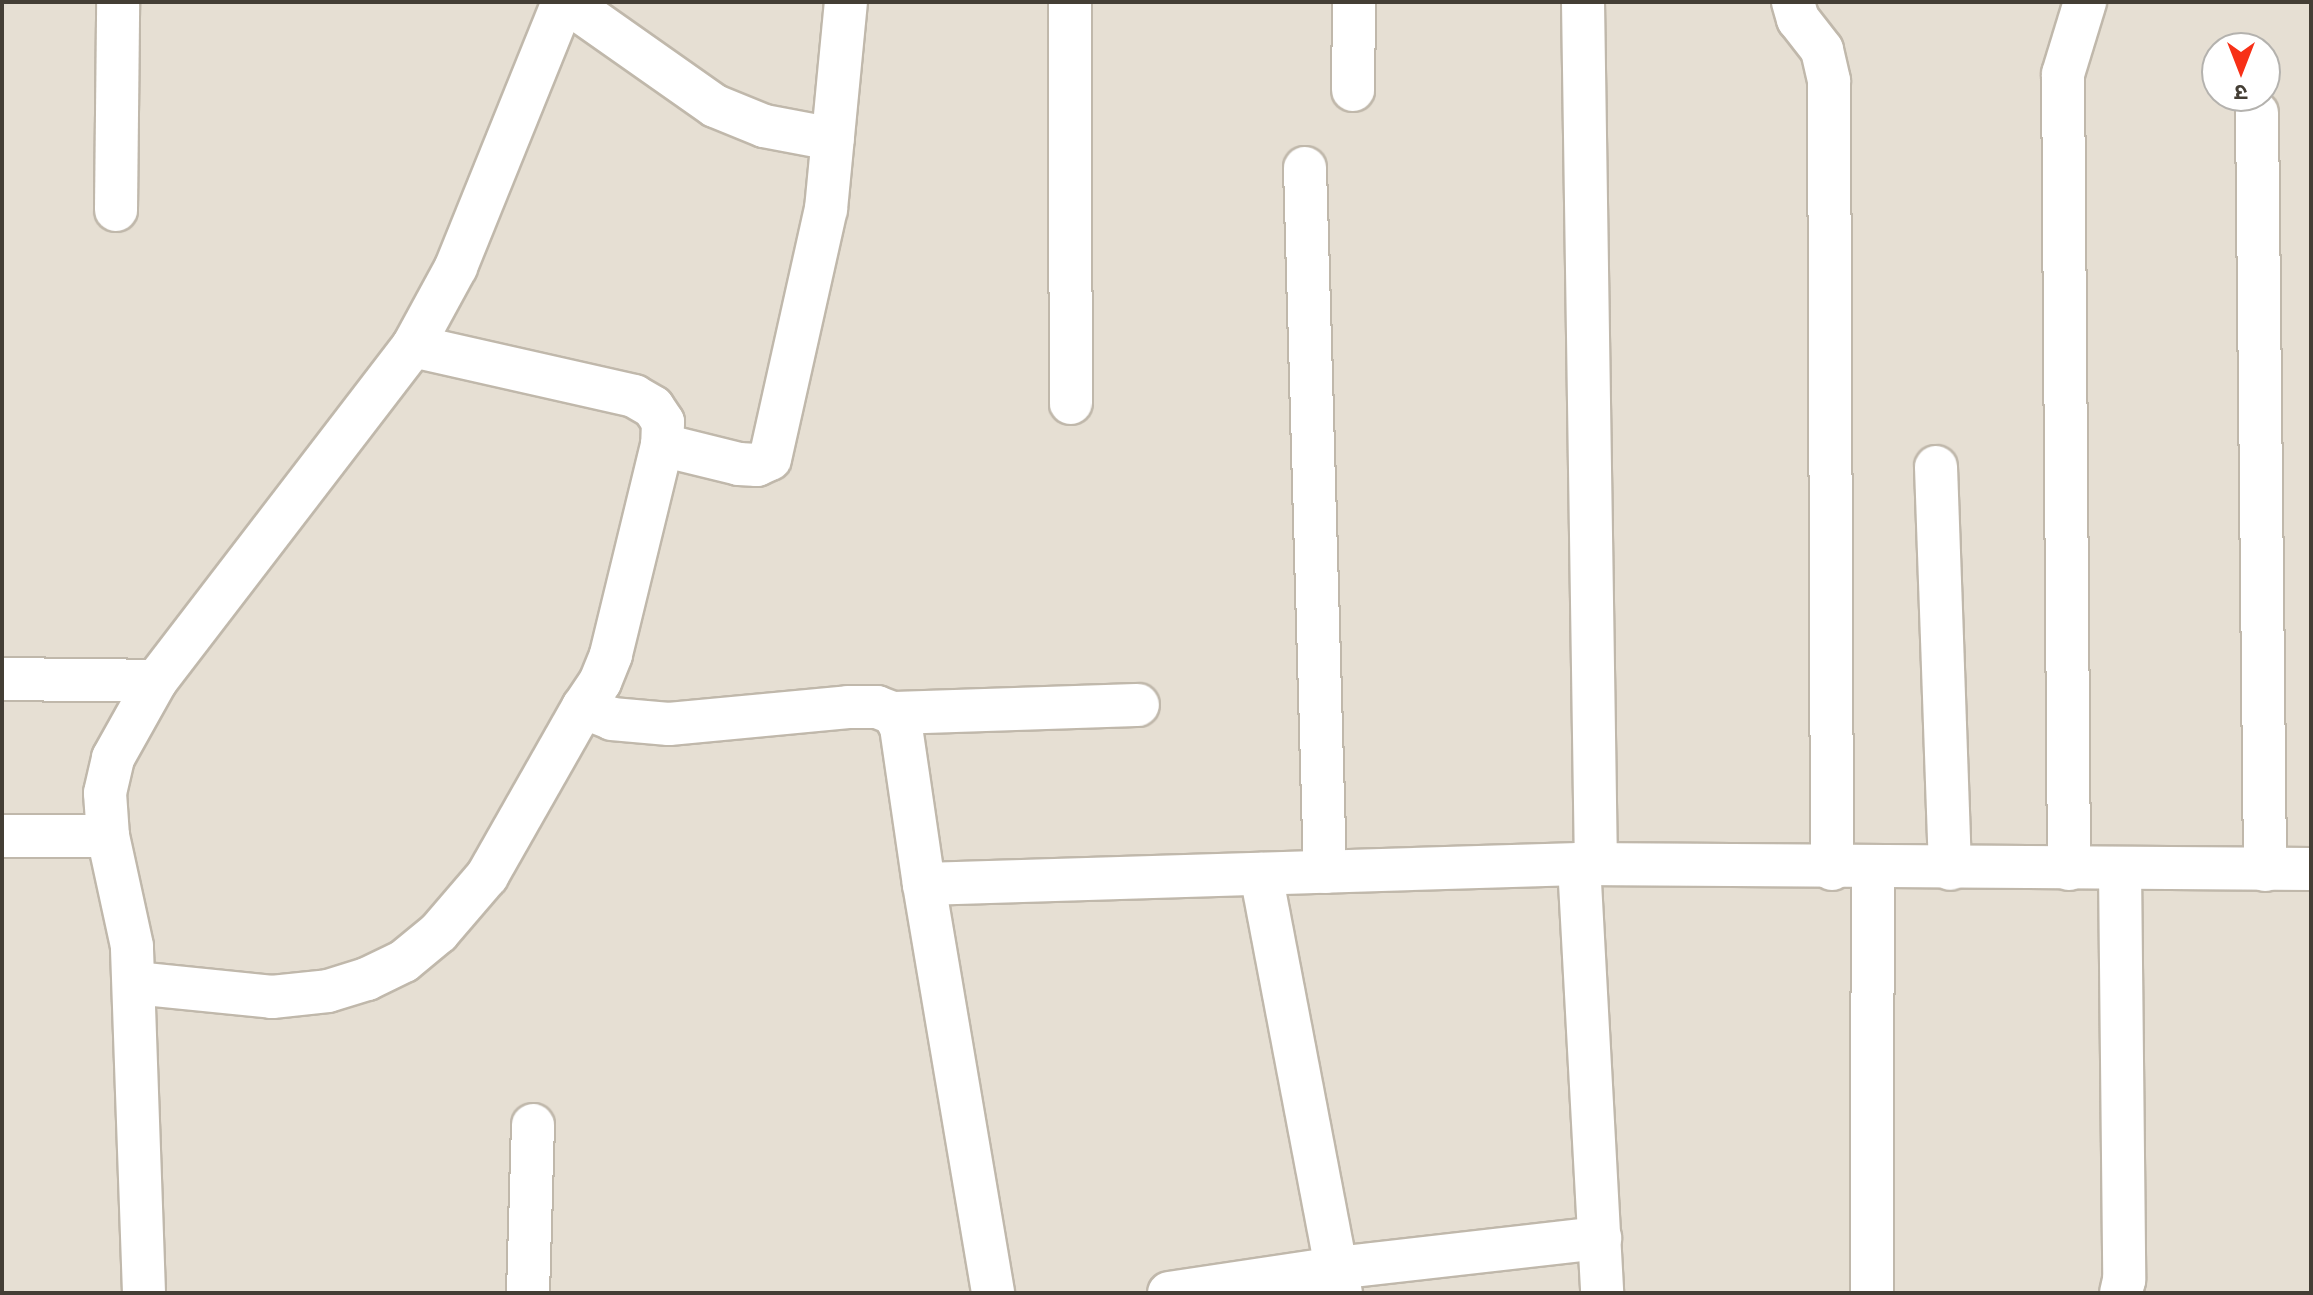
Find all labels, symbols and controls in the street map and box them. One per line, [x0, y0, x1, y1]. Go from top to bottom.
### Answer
north arrow [2201, 32, 2281, 112]
text: उ [2235, 81, 2247, 107]

